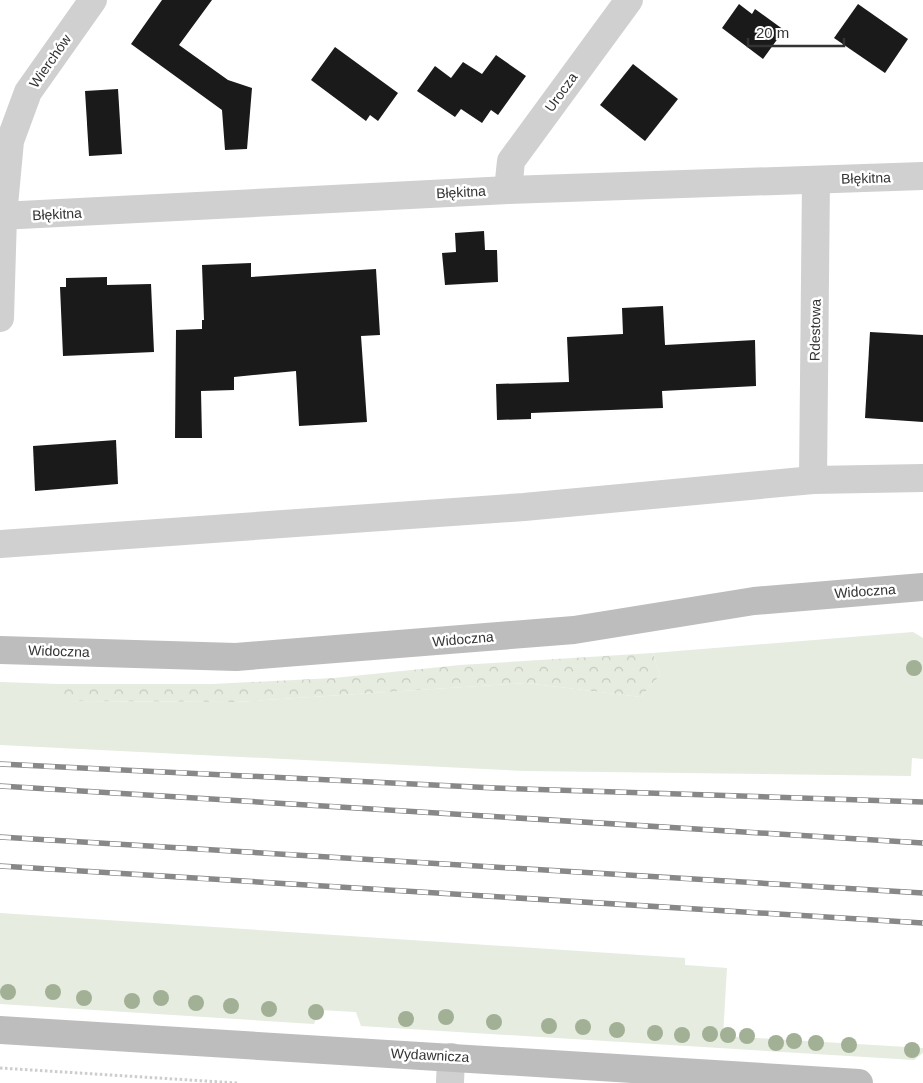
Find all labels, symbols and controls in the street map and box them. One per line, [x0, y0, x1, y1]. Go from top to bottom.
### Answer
scale bar [748, 15, 844, 47]
text: 20 m [756, 24, 789, 41]
street label: Wierchów [26, 31, 75, 91]
street label: Urocza [541, 69, 581, 115]
street label: Błękitna [841, 169, 891, 187]
street label: Błękitna [436, 183, 486, 201]
street label: Błękitna [32, 205, 82, 223]
street label: Rdestowa [806, 299, 824, 361]
street label: Widoczna [834, 581, 896, 601]
street label: Widoczna [432, 628, 495, 650]
street label: Widoczna [28, 642, 90, 660]
street label: Wydawnicza [390, 1045, 470, 1065]

